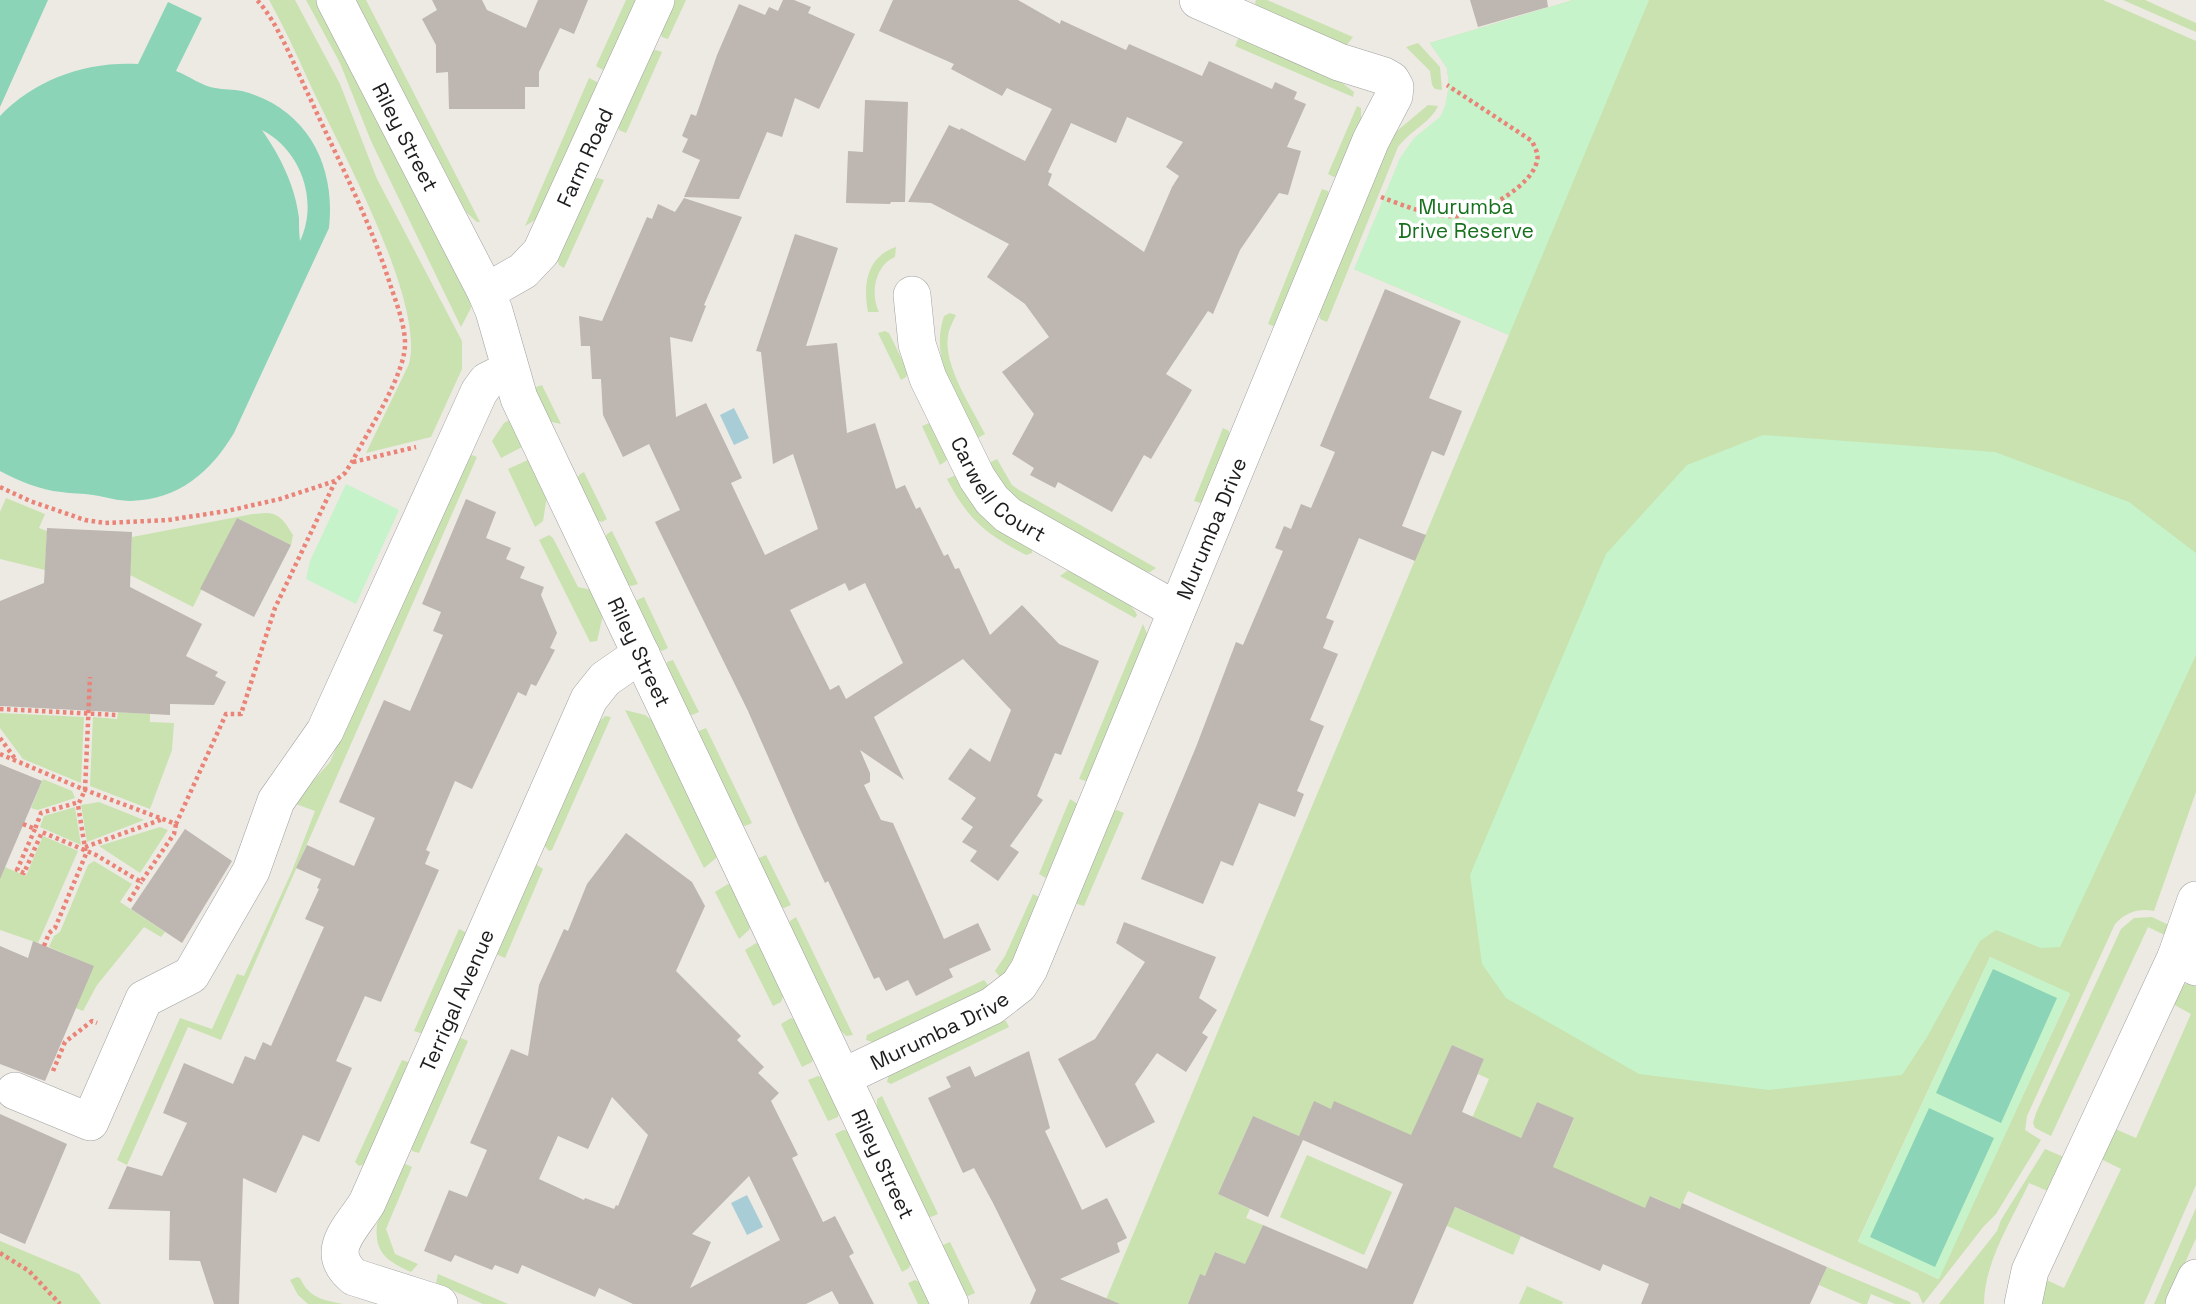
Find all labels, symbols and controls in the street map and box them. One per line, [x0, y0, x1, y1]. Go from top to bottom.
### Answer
street label: Riley Street [367, 78, 445, 196]
street label: Farm Road [550, 103, 619, 211]
park label: Murumba Drive Reserve [1398, 193, 1534, 244]
street label: Carwell Court [945, 432, 1051, 547]
street label: Murumba Drive [1170, 453, 1252, 603]
street label: Riley Street [602, 593, 677, 711]
street label: Terrigal Avenue [413, 924, 500, 1076]
street label: Murumba Drive [866, 985, 1014, 1076]
street label: Riley Street [846, 1105, 921, 1223]

